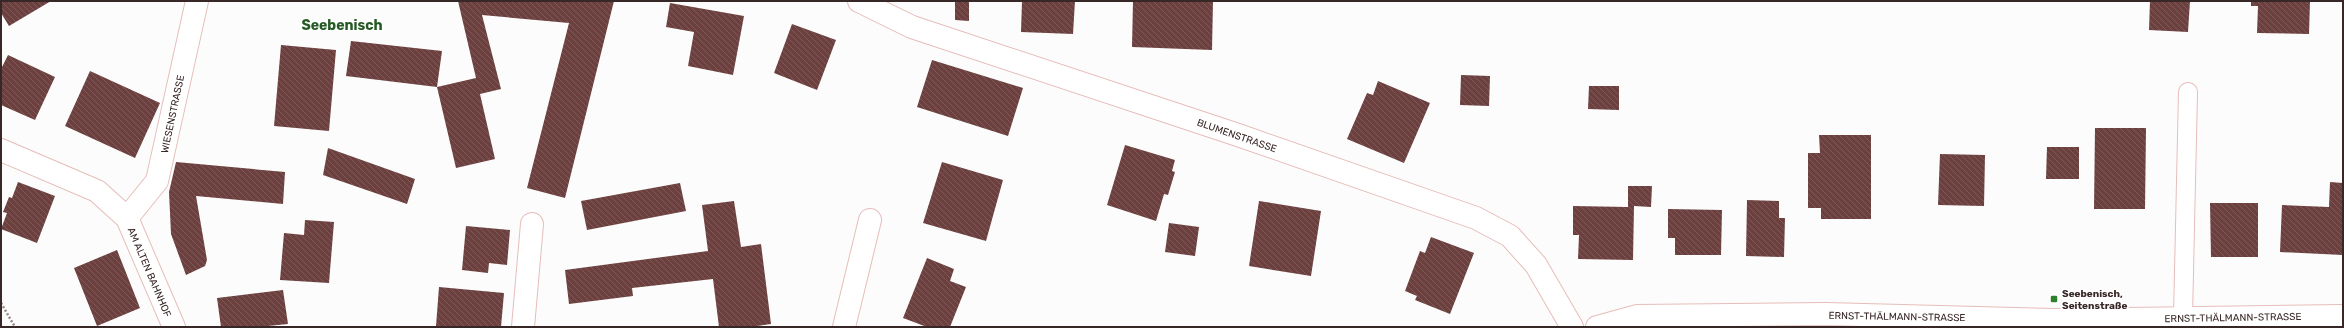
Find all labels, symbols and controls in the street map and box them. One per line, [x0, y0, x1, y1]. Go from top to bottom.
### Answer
district label: Seebenisch [301, 17, 383, 34]
street label: WIESENSTRASSE [159, 74, 187, 154]
street label: BLUMENSTRASSE [1195, 117, 1278, 155]
street label: AM ALTEN BAHNHOF [125, 226, 173, 319]
place label: Seebenisch, Seitenstraße [2062, 288, 2127, 312]
marker: Seebenisch, Seitenstraße [2049, 294, 2059, 304]
street label: ERNST-THÄLMANN-STRASSE [1828, 310, 1966, 324]
street label: ERNST-THÄLMANN-STRASSE [2164, 311, 2302, 325]

